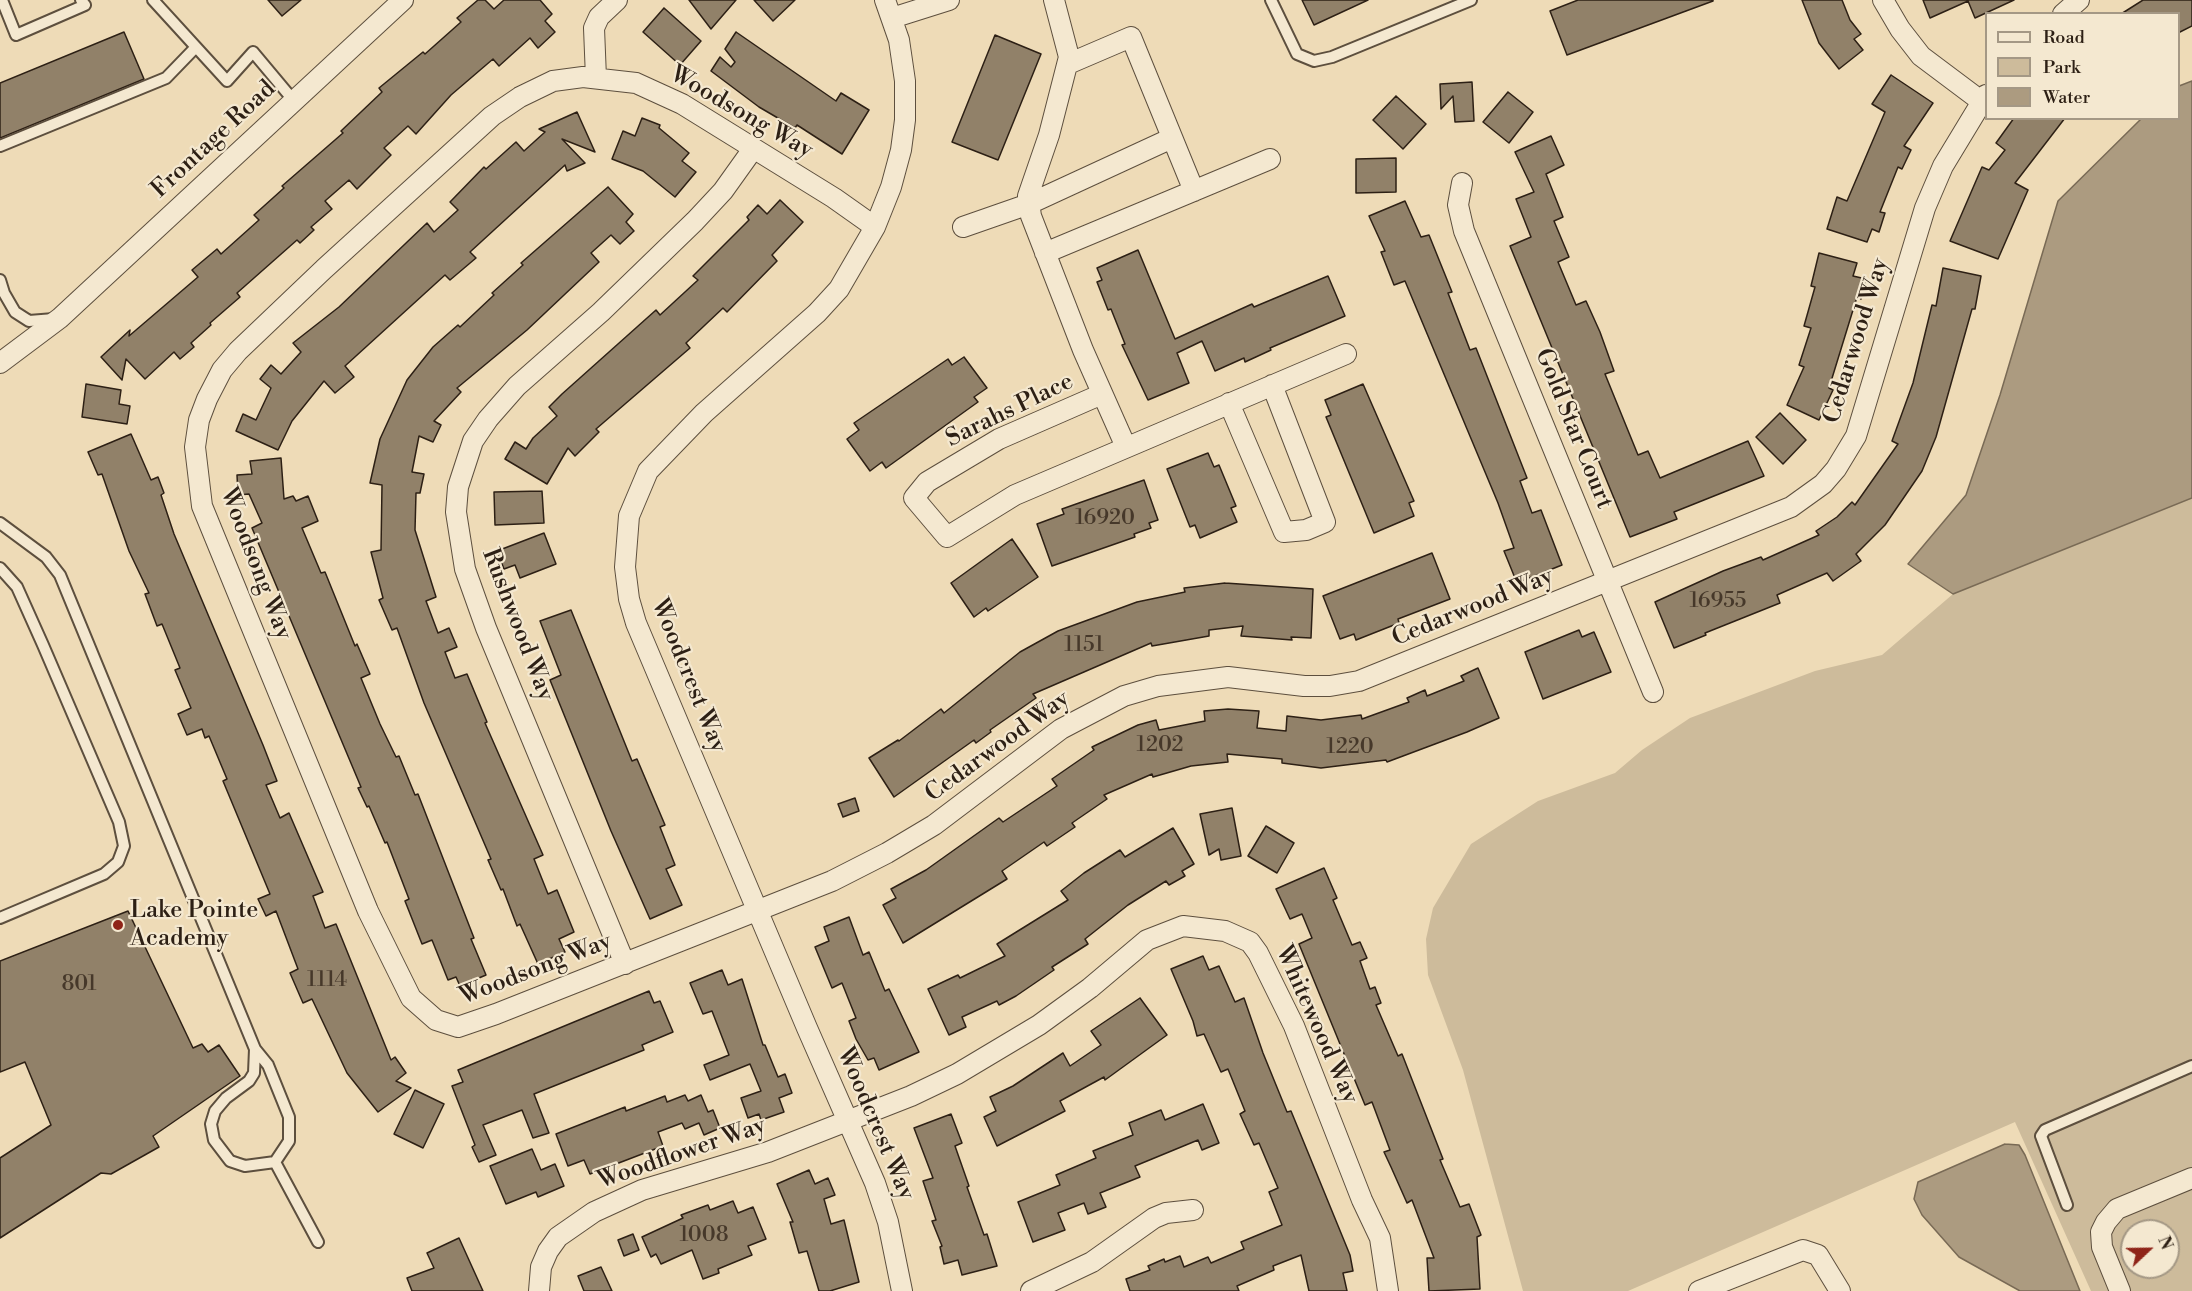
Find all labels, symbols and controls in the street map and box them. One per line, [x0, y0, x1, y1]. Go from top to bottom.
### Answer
legend [1985, 12, 2180, 120]
text: Road [2043, 26, 2085, 49]
text: Park [2043, 56, 2080, 79]
street label: Woodsong Way [664, 60, 818, 166]
street label: Frontage Road [146, 75, 282, 205]
text: Water [2043, 86, 2090, 109]
street label: Cedarwood Way [1818, 255, 1896, 427]
street label: Gold Star Court [1528, 345, 1618, 513]
street label: Sarahs Place [942, 368, 1078, 454]
street label: Woodsong Way [213, 484, 297, 644]
house number: 16920 [1075, 506, 1135, 532]
street label: Rushwood Way [475, 545, 559, 705]
street label: Cedarwood Way [1388, 563, 1558, 653]
house number: 16955 [1690, 589, 1746, 615]
street label: Woodcrest Way [644, 595, 732, 757]
house number: 1151 [1064, 633, 1104, 659]
street label: Cedarwood Way [920, 685, 1076, 809]
house number: 1202 [1137, 733, 1183, 759]
house number: 1220 [1326, 735, 1374, 761]
place label: Lake Pointe Academy [130, 897, 258, 953]
marker: Lake Pointe Academy [111, 918, 125, 932]
street label: Woodsong Way [456, 928, 616, 1012]
street label: Whitewood Way [1268, 942, 1364, 1108]
house number: 1114 [307, 968, 347, 994]
house number: 801 [61, 972, 97, 998]
street label: Woodcrest Way [830, 1043, 920, 1205]
street label: Woodflower Way [594, 1112, 770, 1196]
north arrow [2120, 1219, 2180, 1279]
house number: 1008 [679, 1223, 729, 1249]
text: N [2153, 1233, 2176, 1253]

